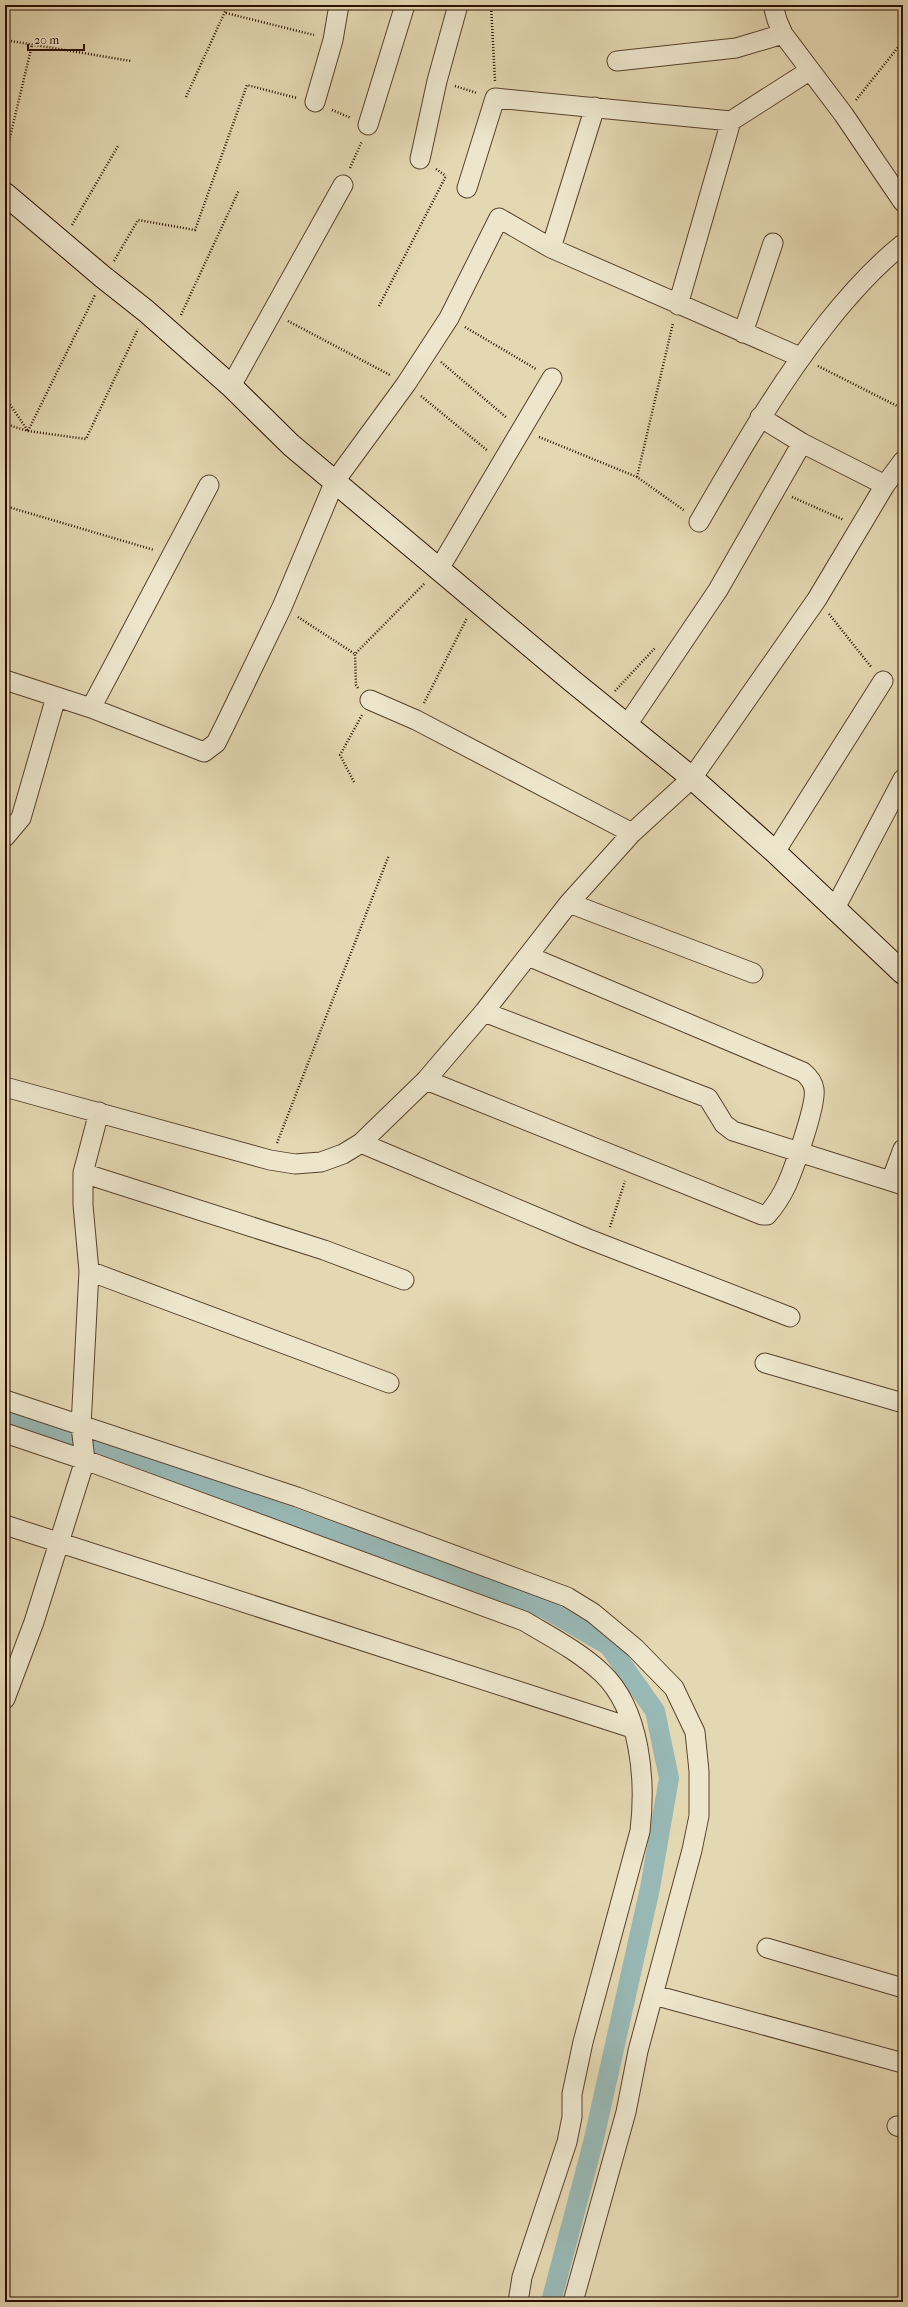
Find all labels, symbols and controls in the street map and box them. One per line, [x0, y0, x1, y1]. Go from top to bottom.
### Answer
scale bar [28, 26, 84, 52]
text: 20 m [34, 33, 59, 47]

